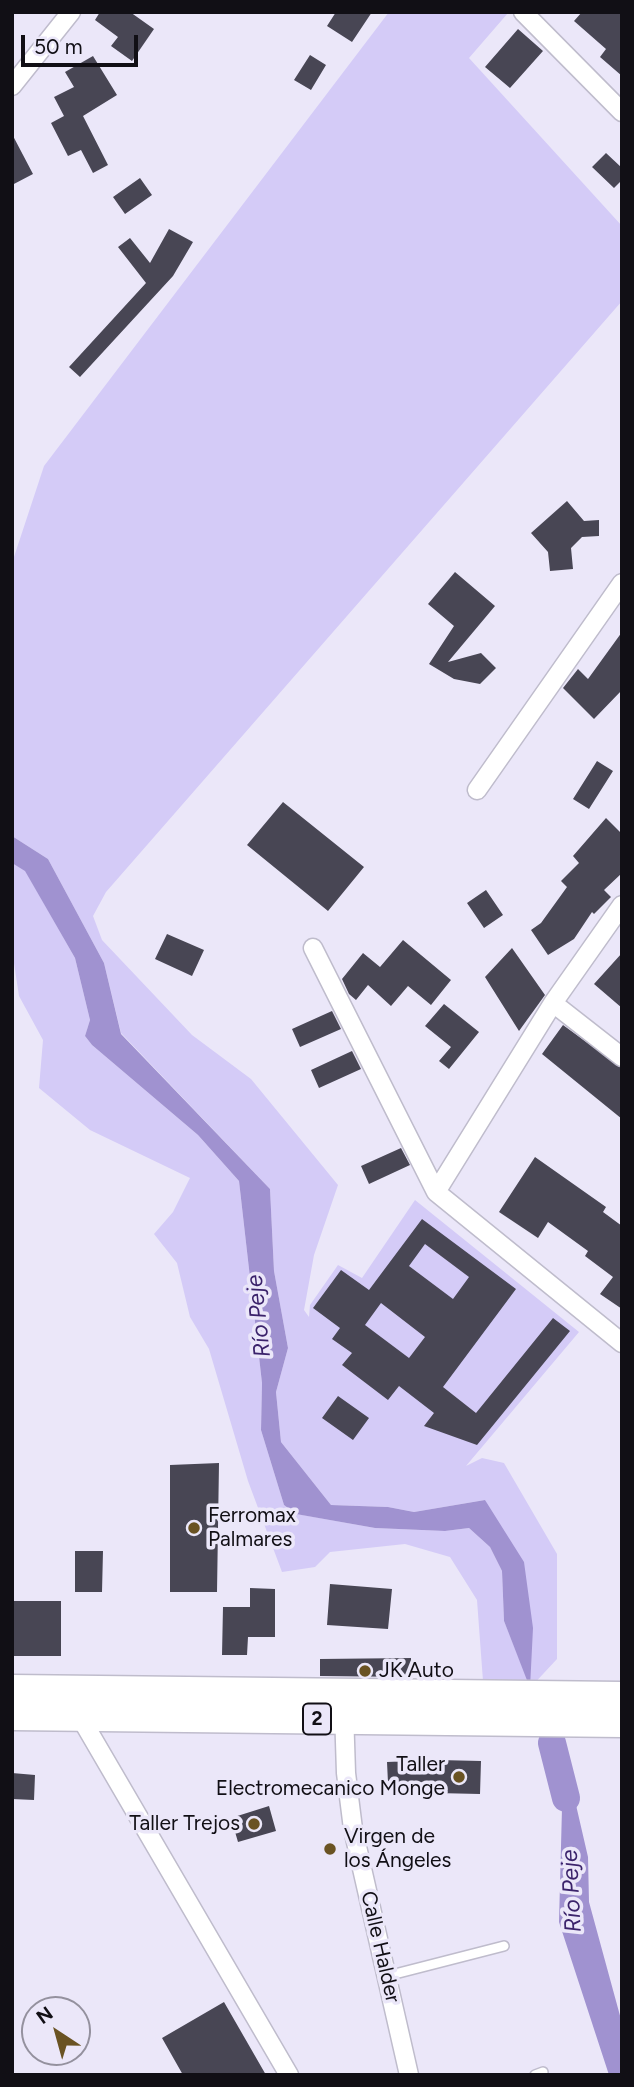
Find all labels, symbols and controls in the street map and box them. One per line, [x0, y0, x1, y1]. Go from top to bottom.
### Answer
scale bar [24, 21, 142, 65]
text: 50 m [34, 34, 83, 59]
water label: Río Peje [241, 1273, 277, 1359]
place label: Ferromax Palmares [208, 1503, 296, 1553]
marker: Ferromax Palmares [186, 1520, 202, 1536]
place label: JK Auto [379, 1658, 454, 1684]
marker: JK Auto [357, 1663, 373, 1679]
road number: 2 [303, 1704, 331, 1735]
place label: Taller Electromecanico Monge [216, 1752, 445, 1802]
marker: Taller Electromecanico Monge [451, 1769, 467, 1785]
place label: Taller Trejos [129, 1811, 240, 1837]
marker: Taller Trejos [246, 1816, 262, 1832]
place label: Virgen de los Ángeles [344, 1824, 451, 1874]
marker: Virgen de los Ángeles [322, 1841, 338, 1857]
water label: Río Peje [556, 1849, 588, 1933]
street label: Calle Halder [355, 1889, 405, 2005]
north arrow [21, 1996, 91, 2066]
text: N [32, 2002, 57, 2029]

